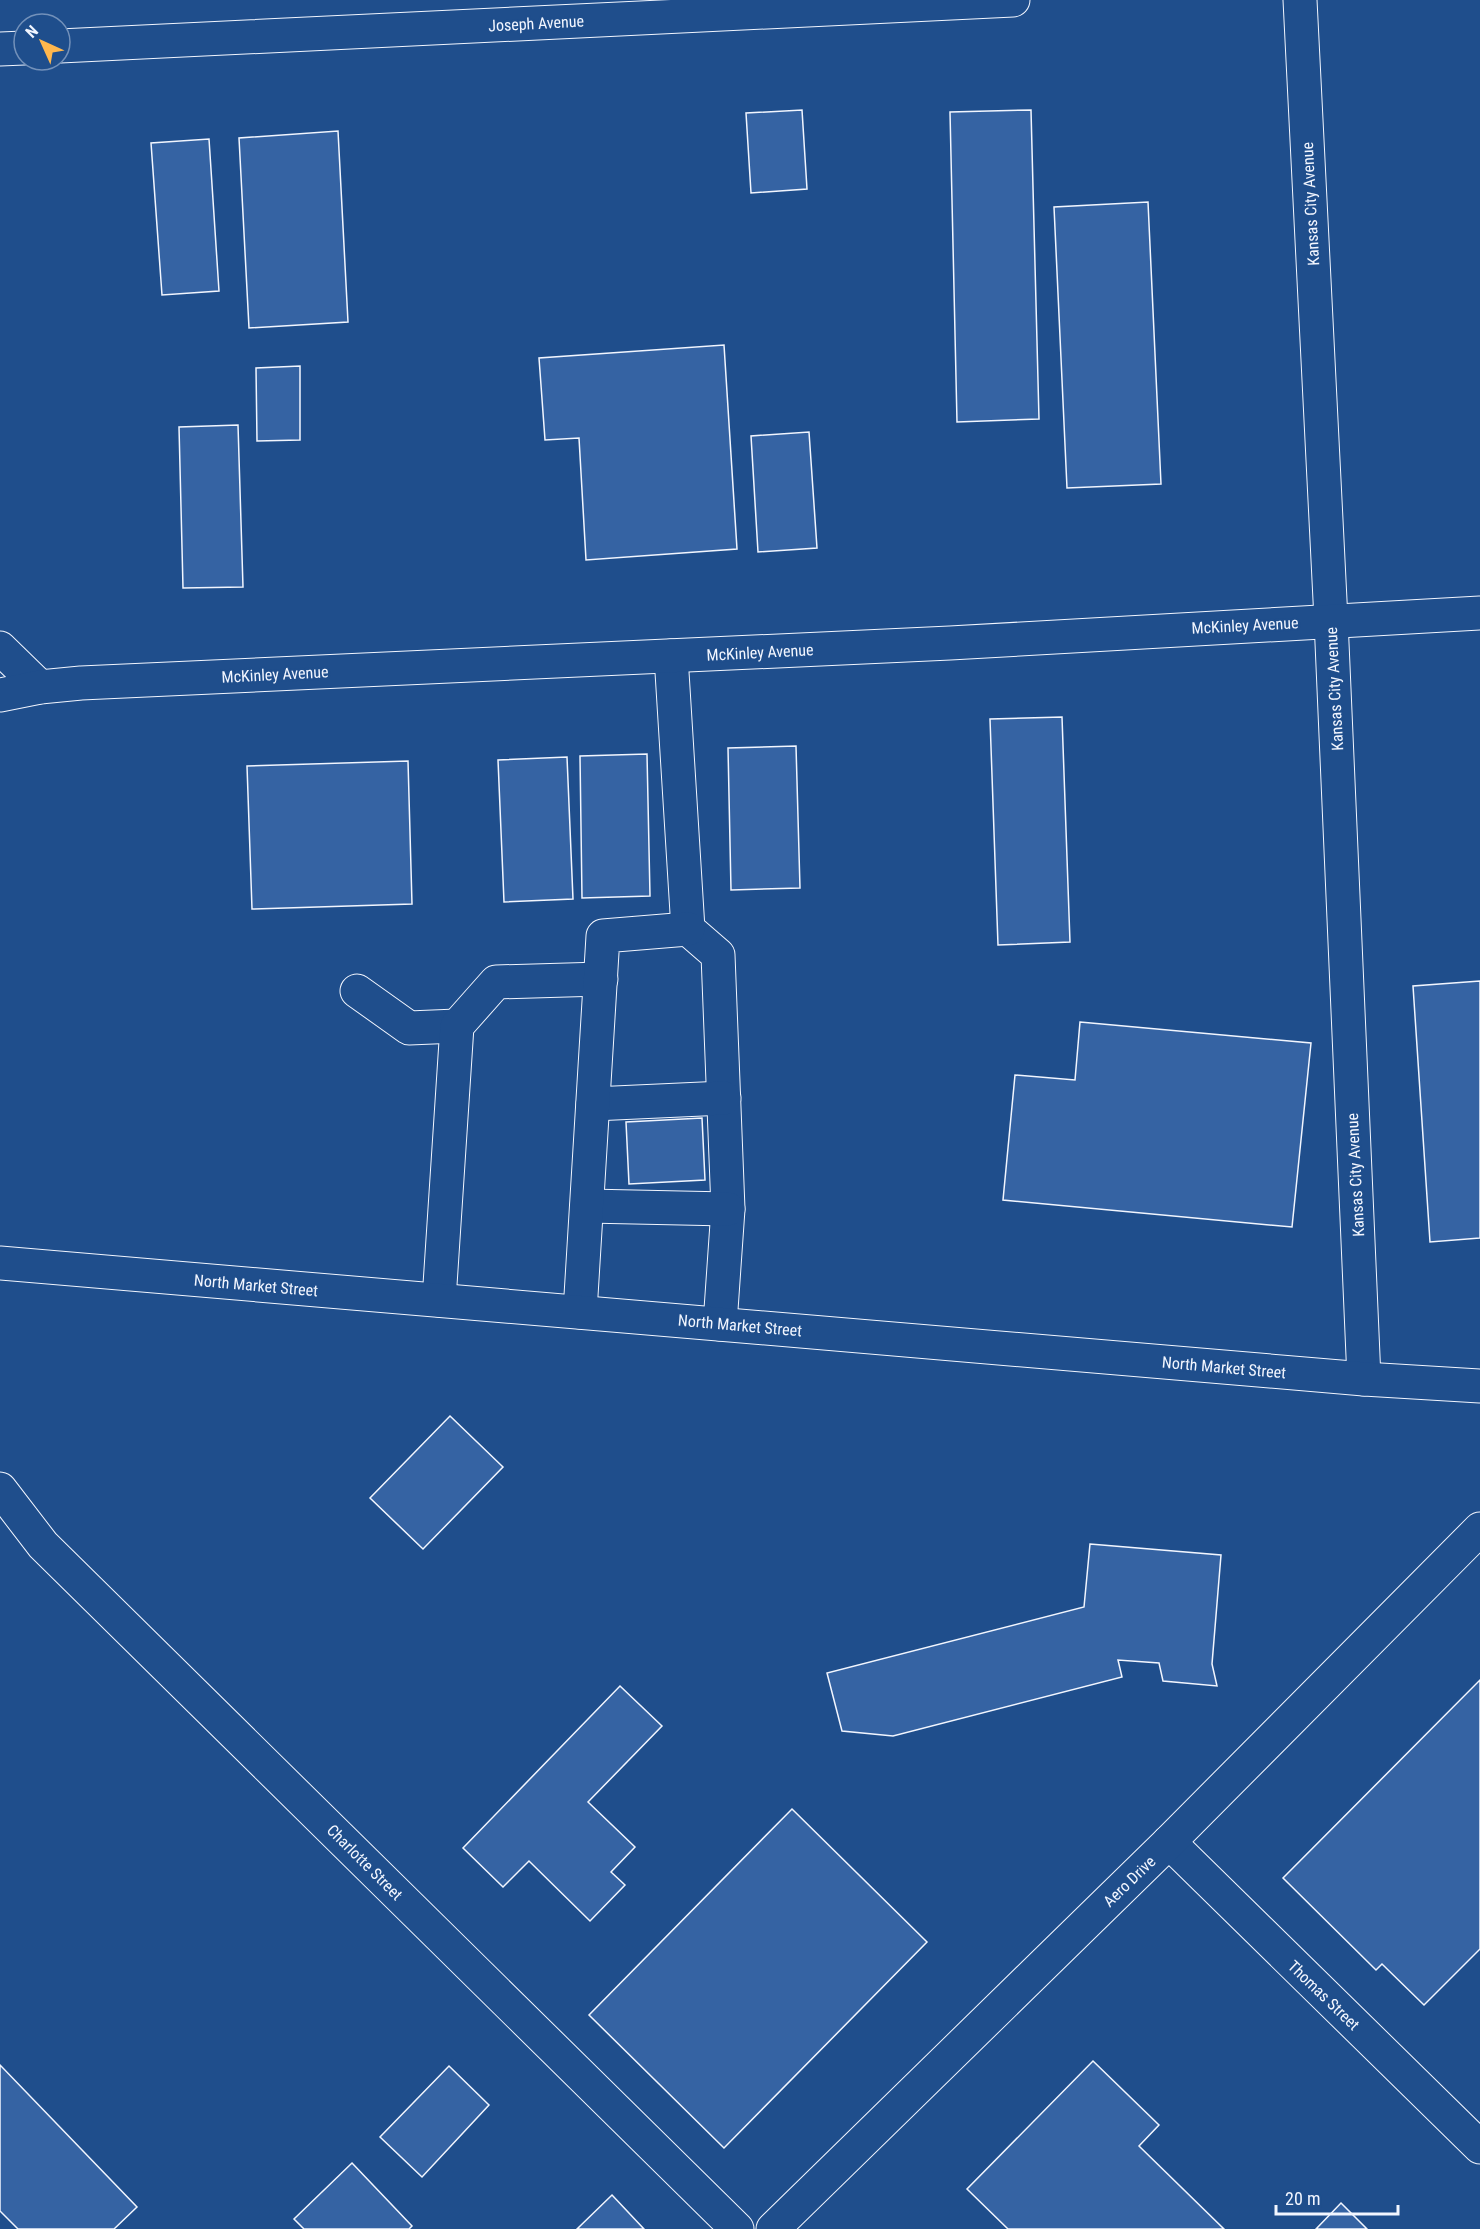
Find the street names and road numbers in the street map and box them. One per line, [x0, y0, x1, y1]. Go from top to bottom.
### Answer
street label: Joseph Avenue [488, 12, 584, 35]
street label: Kansas City Avenue [1298, 142, 1323, 266]
street label: McKinley Avenue [1191, 613, 1299, 638]
street label: Kansas City Avenue [1322, 627, 1347, 751]
street label: McKinley Avenue [706, 640, 814, 665]
street label: McKinley Avenue [221, 662, 329, 687]
street label: Kansas City Avenue [1343, 1113, 1368, 1237]
street label: North Market Street [193, 1271, 319, 1300]
street label: North Market Street [677, 1311, 803, 1340]
street label: North Market Street [1161, 1353, 1287, 1382]
street label: Charlotte Street [323, 1821, 407, 1904]
street label: Aero Drive [1099, 1852, 1159, 1911]
street label: Thomas Street [1284, 1956, 1364, 2034]

